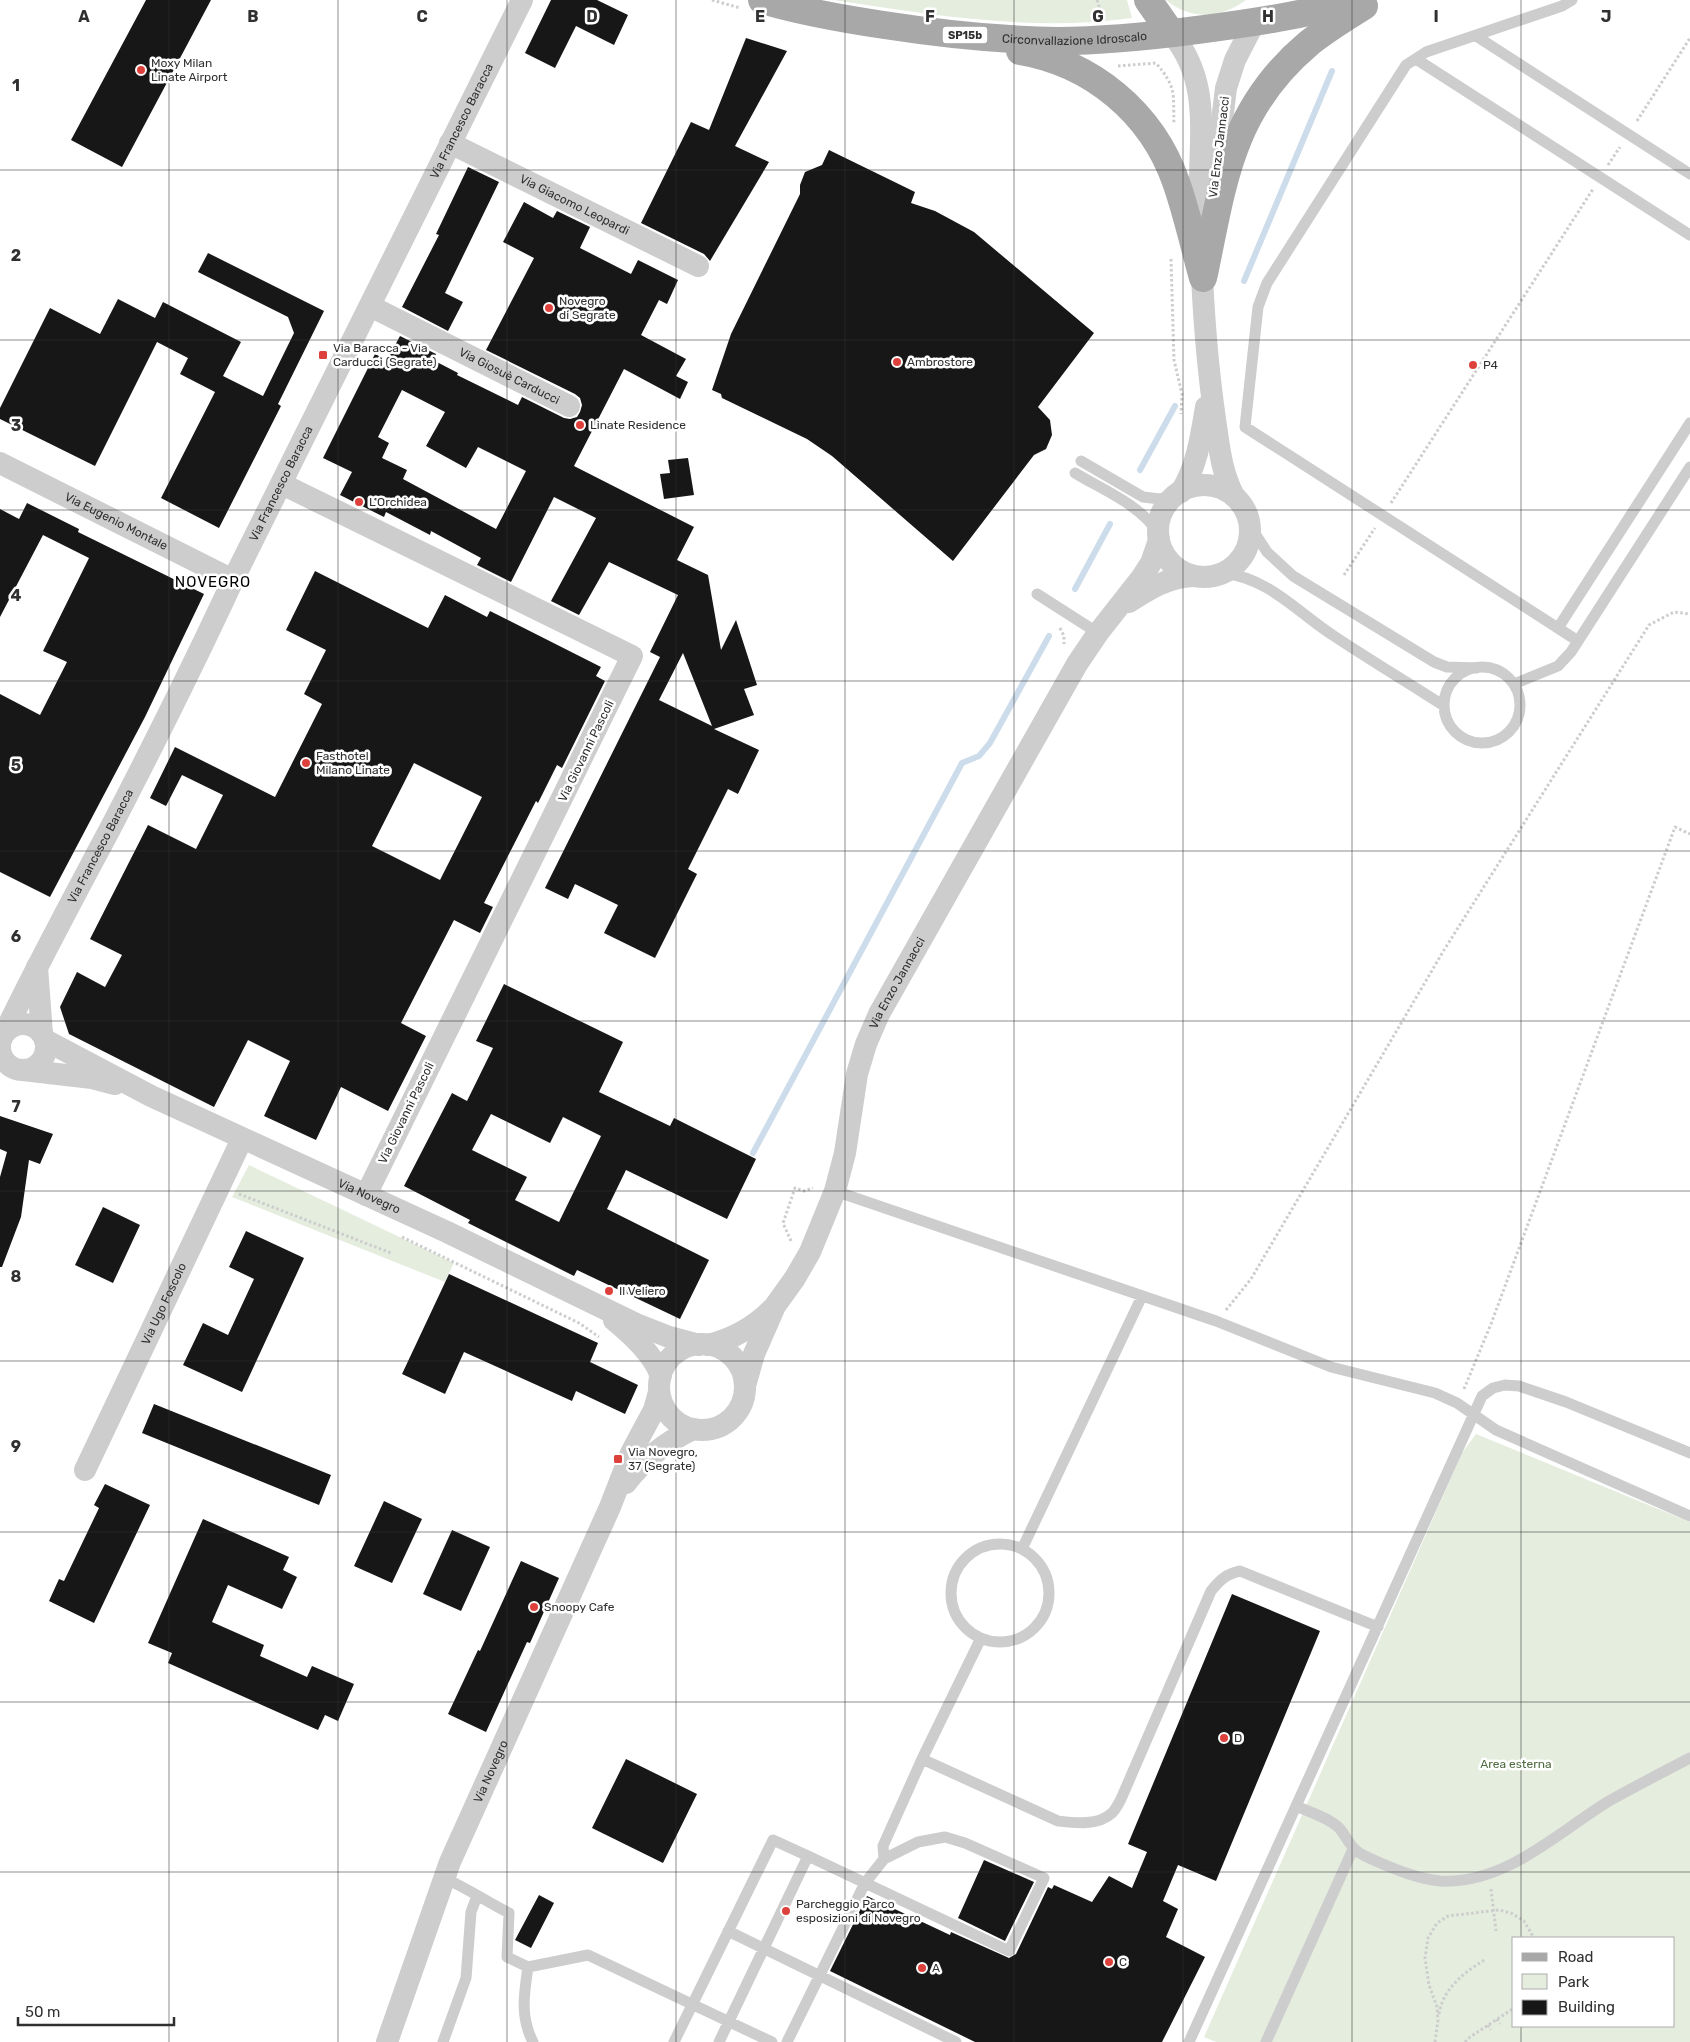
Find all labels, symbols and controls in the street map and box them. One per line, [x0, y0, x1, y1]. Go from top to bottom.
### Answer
text: A [78, 7, 90, 26]
text: B [247, 7, 259, 26]
text: C [416, 7, 428, 26]
text: D [586, 7, 598, 26]
text: E [755, 7, 765, 26]
text: F [925, 7, 935, 26]
text: G [1092, 7, 1104, 26]
text: H [1262, 7, 1274, 26]
text: I [1433, 7, 1439, 26]
text: J [1601, 7, 1611, 26]
road number: SP15b [942, 26, 988, 44]
street label: Circonvallazione Idroscalo [1001, 29, 1148, 48]
place label: Moxy Milan Linate Airport [151, 56, 228, 84]
street label: Via Francesco Baracca [427, 61, 496, 181]
marker: Moxy Milan Linate Airport [135, 64, 147, 76]
text: 1 [12, 76, 20, 95]
street label: Via Enzo Jannacci [1206, 95, 1232, 199]
street label: Via Giacomo Leopardi [517, 172, 632, 238]
text: 2 [11, 246, 21, 265]
place label: Novegro di Segrate [559, 294, 616, 322]
marker: Novegro di Segrate [543, 302, 555, 314]
place label: Via Baracca - Via Carducci (Segrate) [333, 341, 437, 369]
street label: Via Giosuè Carducci [457, 345, 562, 407]
marker: Via Baracca - Via Carducci (Segrate) [317, 349, 329, 361]
place label: Ambrostore [907, 355, 973, 369]
marker: Ambrostore [891, 356, 903, 368]
place label: P4 [1483, 358, 1499, 372]
marker: P4 [1467, 359, 1479, 371]
text: 3 [11, 416, 21, 435]
place label: Linate Residence [590, 418, 686, 432]
marker: Linate Residence [574, 419, 586, 431]
street label: Via Francesco Baracca [246, 424, 316, 544]
street label: Via Eugenio Montale [62, 490, 170, 553]
place label: L'Orchidea [369, 495, 427, 509]
marker: L'Orchidea [353, 496, 365, 508]
district label: NOVEGRO [175, 573, 251, 591]
text: 4 [11, 586, 22, 605]
street label: Via Giovanni Pascoli [555, 698, 617, 804]
place label: Fasthotel Milano Linate [316, 749, 390, 777]
text: 5 [11, 756, 21, 775]
marker: Fasthotel Milano Linate [300, 757, 312, 769]
street label: Via Francesco Baracca [65, 787, 136, 906]
text: 6 [11, 927, 21, 946]
street label: Via Enzo Jannacci [866, 935, 928, 1031]
street label: Via Giovanni Pascoli [375, 1060, 437, 1166]
text: 7 [11, 1097, 21, 1116]
street label: Via Novegro [336, 1176, 403, 1217]
street label: Via Ugo Foscolo [138, 1260, 189, 1347]
text: 8 [11, 1267, 22, 1286]
place label: Il Veliero [619, 1284, 666, 1298]
marker: Il Veliero [603, 1285, 615, 1297]
text: 9 [11, 1437, 21, 1456]
place label: Via Novegro, 37 (Segrate) [628, 1445, 698, 1473]
marker: Via Novegro, 37 (Segrate) [612, 1453, 624, 1465]
place label: Snoopy Cafe [544, 1600, 615, 1614]
marker: Snoopy Cafe [528, 1601, 540, 1613]
place label: D [1234, 1731, 1242, 1745]
marker: D [1218, 1732, 1230, 1744]
street label: Via Novegro [471, 1738, 511, 1805]
park label: Area esterna [1480, 1757, 1552, 1771]
place label: Parcheggio Parco esposizioni di Novegro [796, 1897, 921, 1925]
marker: Parcheggio Parco esposizioni di Novegro [780, 1905, 792, 1917]
legend [1512, 1937, 1675, 2027]
text: Road [1558, 1948, 1594, 1966]
place label: C [1119, 1955, 1127, 1969]
marker: C [1103, 1956, 1115, 1968]
place label: A [932, 1961, 940, 1975]
marker: A [916, 1962, 928, 1974]
text: Park [1558, 1973, 1589, 1991]
scale bar [18, 1994, 174, 2026]
text: Building [1558, 1998, 1615, 2016]
text: 50 m [25, 2003, 60, 2021]

